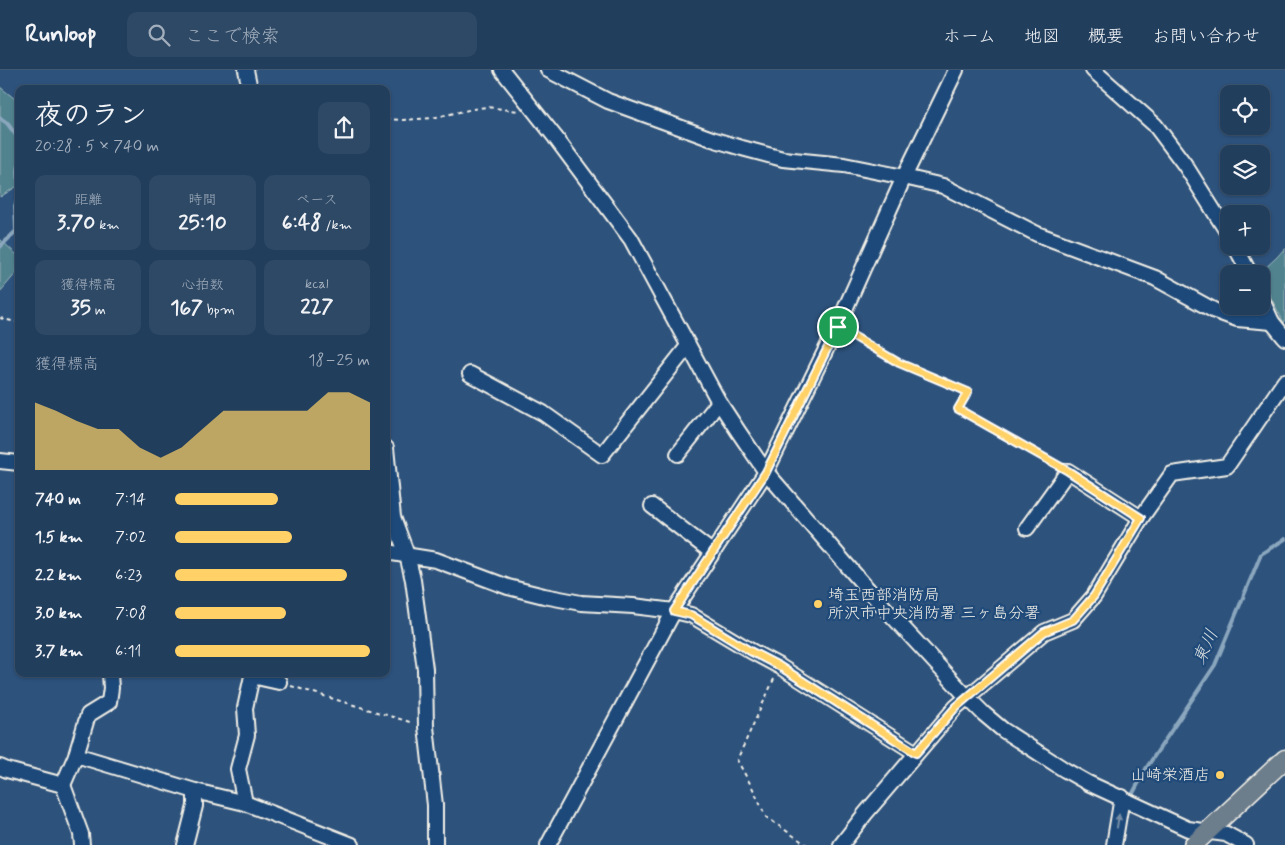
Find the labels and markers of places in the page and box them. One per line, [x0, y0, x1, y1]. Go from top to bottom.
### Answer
pin [817, 306, 859, 348]
place label: 埼玉西部消防局 所沢市中央消防署 三ヶ島分署 [828, 585, 1040, 624]
marker: 埼玉西部消防局 所沢市中央消防署 三ヶ島分署 [812, 598, 824, 610]
place label: 山崎栄酒店 [1130, 765, 1210, 786]
marker: 山崎栄酒店 [1214, 769, 1226, 781]

